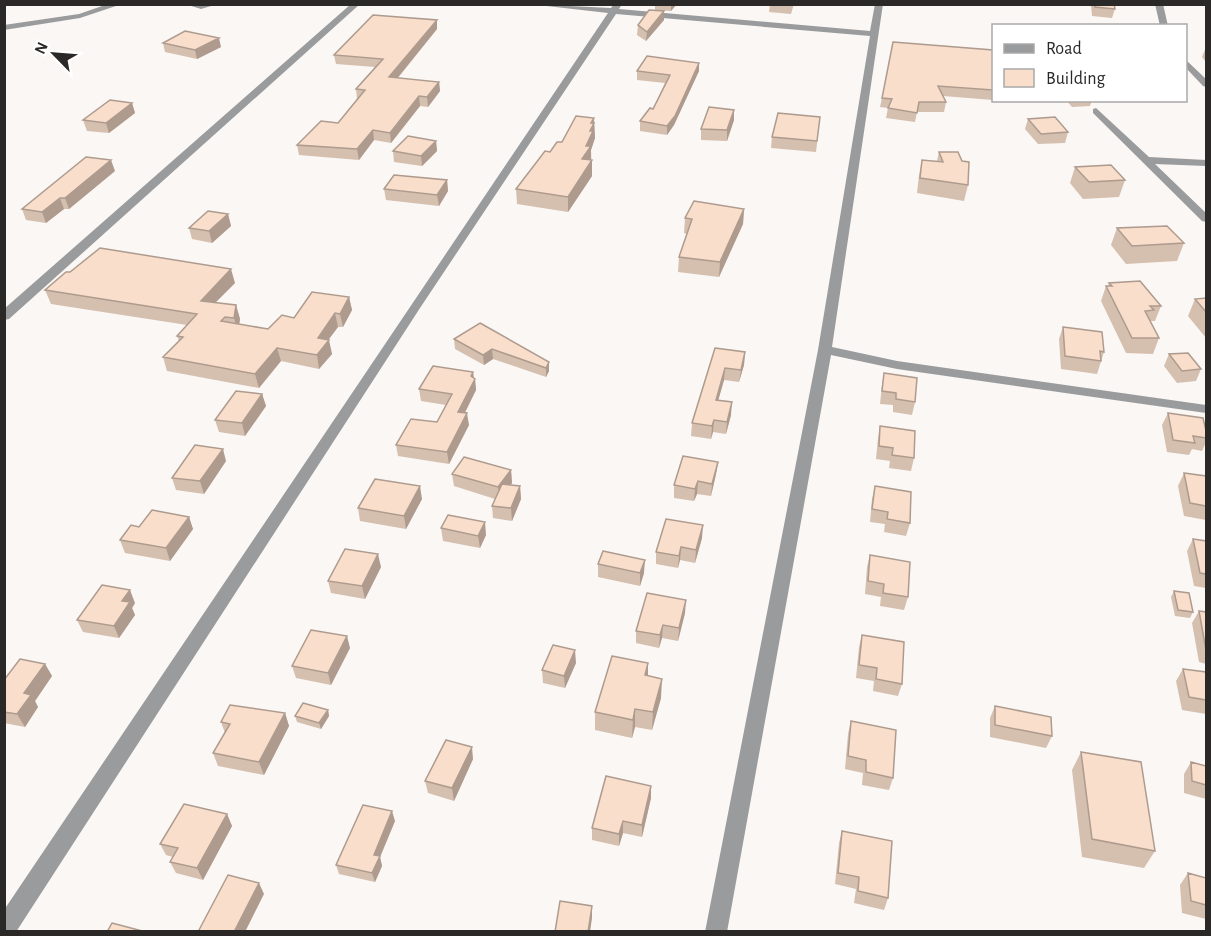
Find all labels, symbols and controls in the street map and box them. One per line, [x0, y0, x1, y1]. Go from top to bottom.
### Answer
north arrow [24, 24, 84, 84]
legend [992, 24, 1187, 102]
text: N [32, 40, 51, 57]
text: Road [1046, 40, 1082, 58]
text: Building [1046, 70, 1106, 88]

